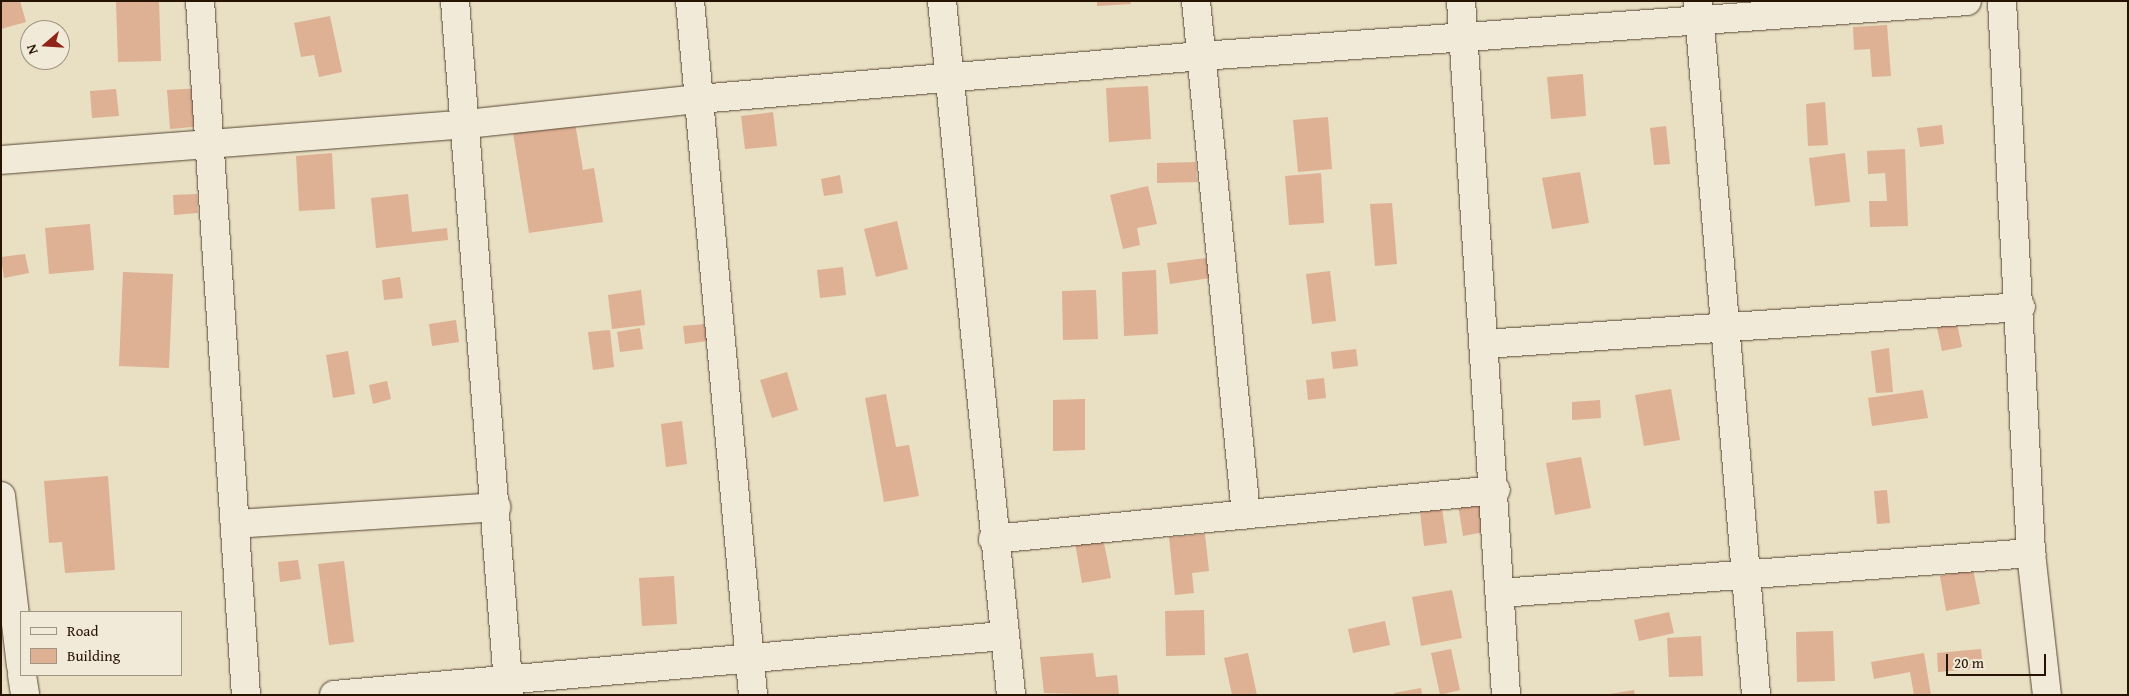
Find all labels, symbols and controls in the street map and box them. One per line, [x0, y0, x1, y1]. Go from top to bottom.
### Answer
north arrow [20, 20, 70, 70]
text: N [21, 42, 43, 57]
legend [20, 611, 182, 676]
text: Road [67, 620, 98, 641]
scale bar [1949, 644, 2049, 676]
text: Building [67, 645, 120, 666]
text: 20 m [1954, 652, 1984, 673]

